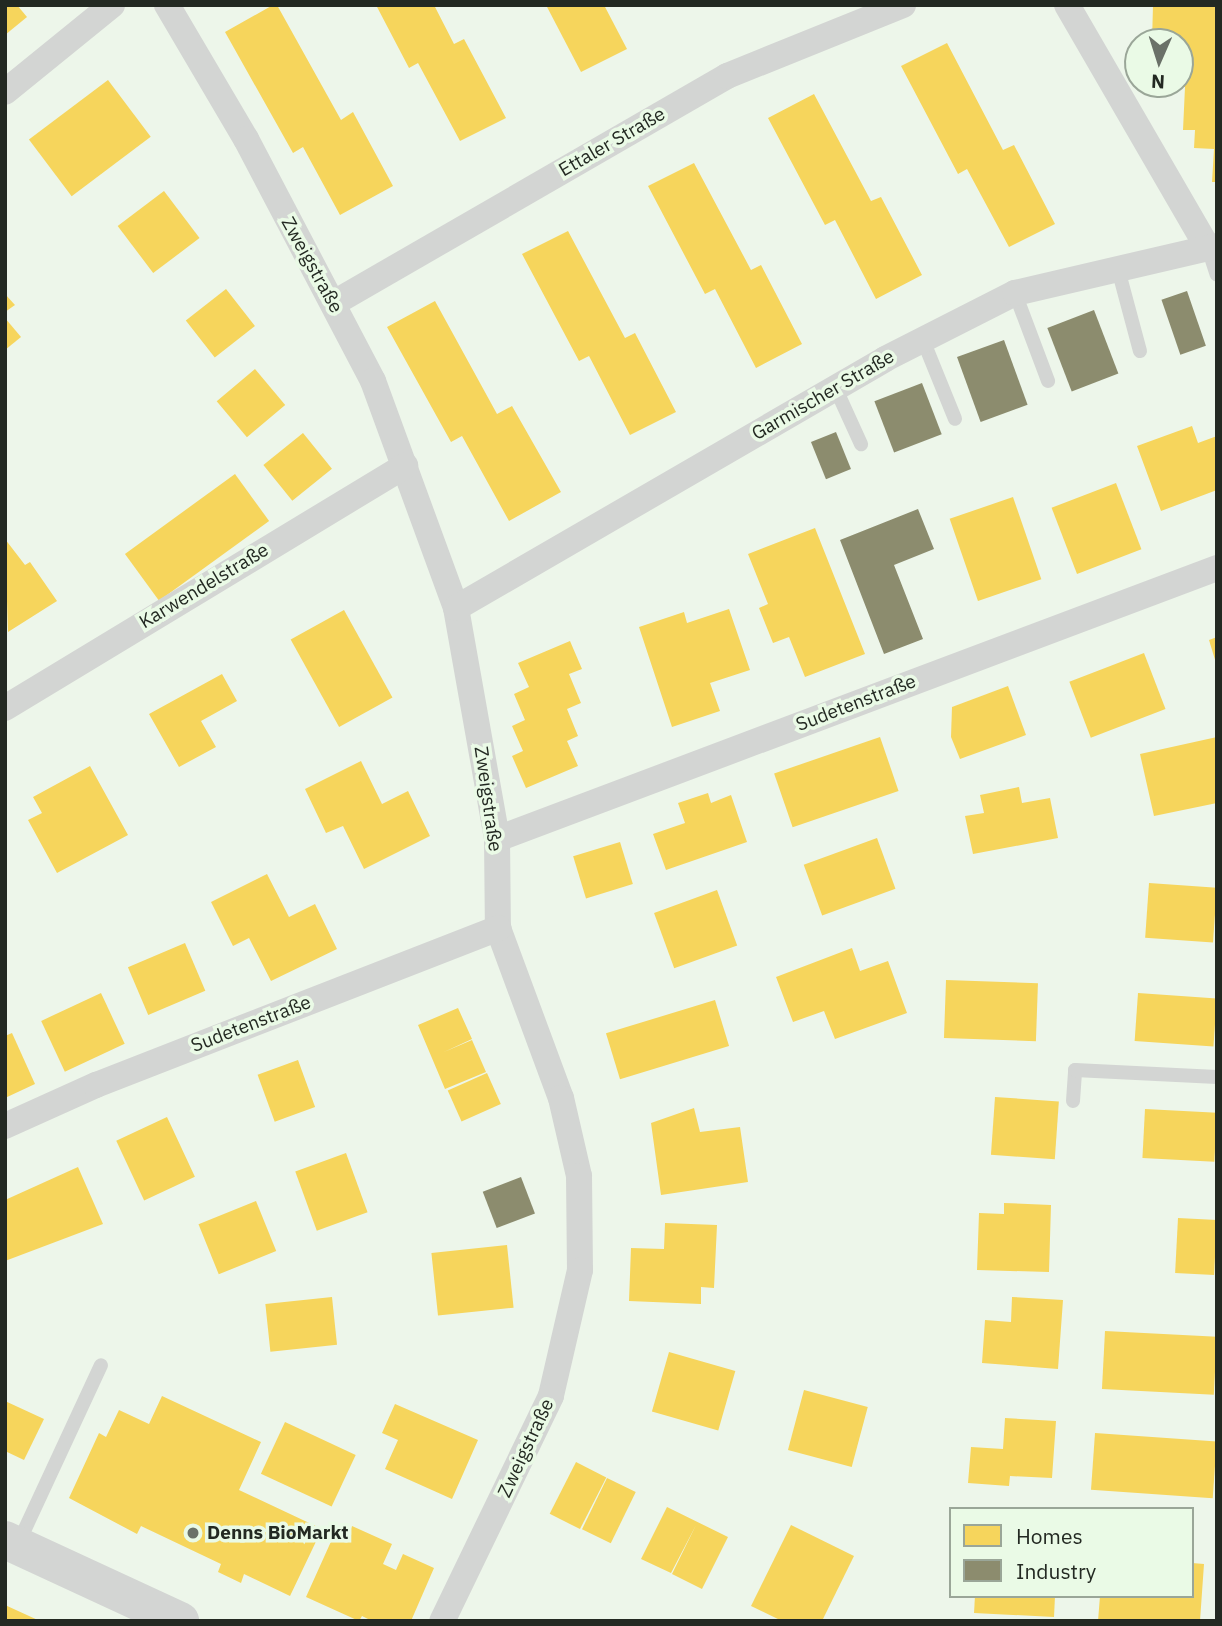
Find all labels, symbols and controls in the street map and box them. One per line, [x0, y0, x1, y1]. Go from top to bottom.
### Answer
north arrow [1124, 28, 1194, 98]
text: N [1151, 70, 1166, 94]
street label: Ettaler Straße [555, 102, 669, 182]
street label: Zweigstraße [276, 213, 348, 317]
street label: Garmischer Straße [748, 345, 898, 445]
street label: Karwendelstraße [135, 538, 273, 634]
street label: Sudetenstraße [793, 670, 919, 736]
street label: Zweigstraße [469, 745, 507, 853]
street label: Sudetenstraße [188, 991, 314, 1057]
street label: Zweigstraße [493, 1395, 559, 1501]
legend [949, 1507, 1194, 1598]
place label: Denns BioMarkt [207, 1522, 349, 1544]
text: Homes [1016, 1522, 1083, 1550]
marker: Denns BioMarkt [185, 1525, 201, 1541]
text: Industry [1016, 1557, 1096, 1585]

